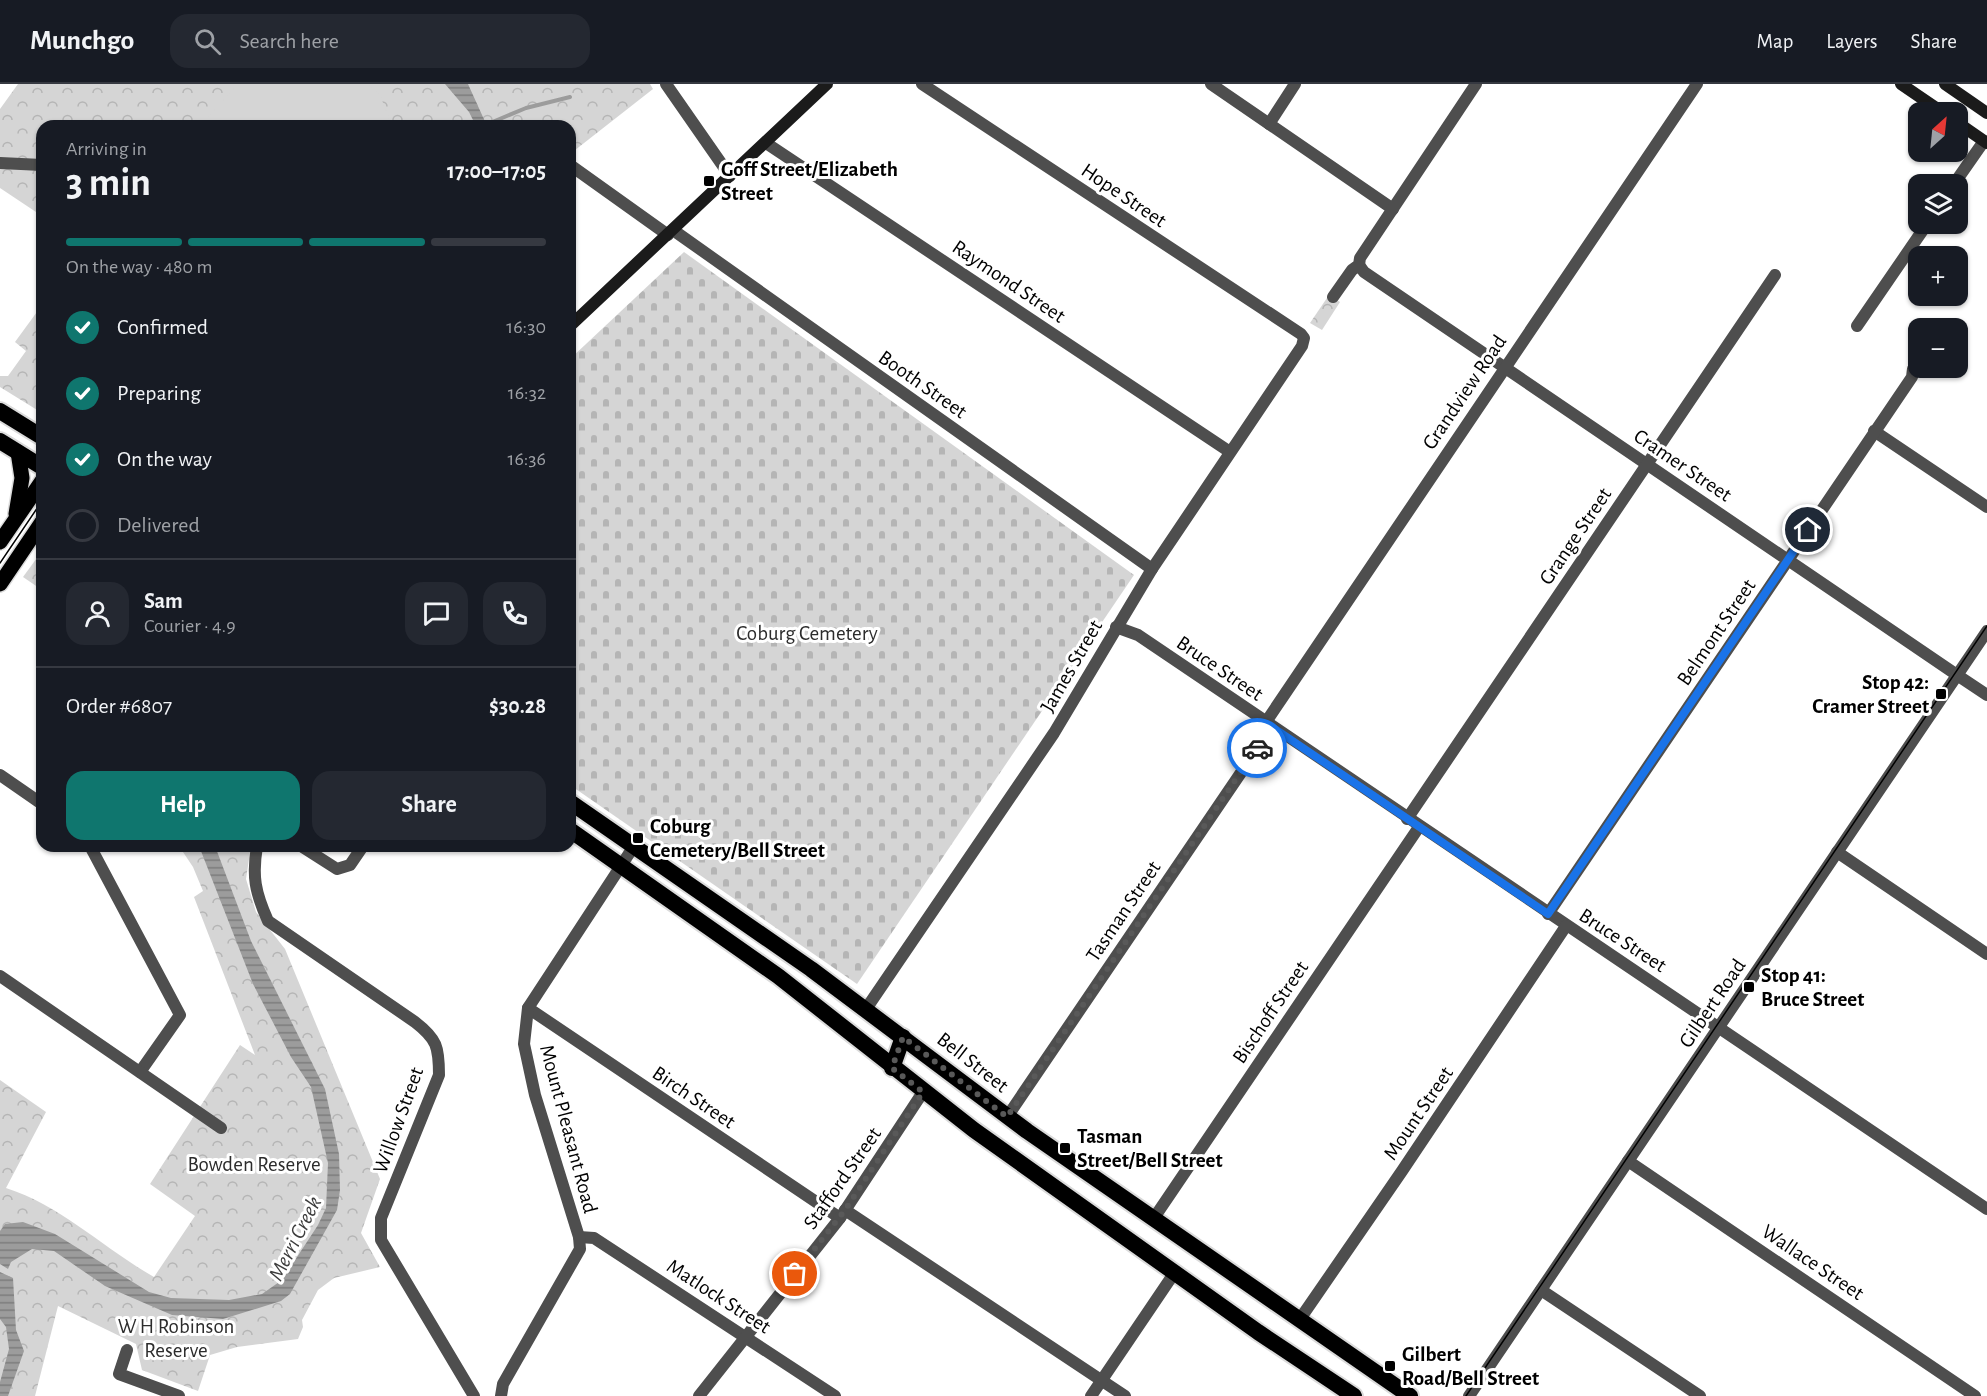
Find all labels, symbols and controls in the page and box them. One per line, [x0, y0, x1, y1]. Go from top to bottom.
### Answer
search box [170, 14, 590, 68]
icon: search [191, 25, 224, 58]
text: Munchgo [30, 27, 134, 55]
text: Search here [239, 30, 339, 52]
text: Map [1757, 31, 1793, 52]
text: Layers [1826, 31, 1877, 52]
text: Share [1910, 31, 1957, 52]
north arrow [1908, 102, 1968, 162]
map controls [1908, 102, 1968, 378]
text: Arriving in [66, 139, 147, 159]
place label: Goff Street/Elizabeth Street [721, 159, 898, 204]
street label: Hope Street [1077, 159, 1170, 232]
text: 17:00–17:05 [447, 160, 546, 182]
text: 3 min [66, 164, 151, 203]
marker: Goff Street/Elizabeth Street [702, 174, 716, 188]
button: layers [1908, 174, 1968, 234]
street label: Raymond Street [948, 236, 1069, 327]
button: + [1908, 246, 1968, 306]
text: On the way · 480 m [66, 257, 212, 277]
icon: check [66, 311, 99, 344]
text: Confirmed [117, 316, 208, 338]
text: 16:30 [506, 317, 546, 337]
button: − [1908, 318, 1968, 378]
street label: Grandview Road [1419, 331, 1510, 453]
street label: Booth Street [875, 346, 971, 422]
icon: check [66, 377, 99, 410]
text: Preparing [117, 382, 201, 404]
text: 16:32 [508, 383, 546, 403]
street label: Cramer Street [1630, 425, 1736, 506]
icon: check [66, 443, 99, 476]
text: On the way [117, 448, 212, 470]
text: 16:36 [508, 449, 546, 469]
street label: Grange Street [1535, 484, 1616, 589]
pin [1782, 504, 1833, 555]
icon: home [1791, 513, 1824, 546]
text: Delivered [117, 514, 200, 536]
street label: Belmont Street [1673, 575, 1760, 689]
button: person [66, 582, 129, 645]
button: chat [405, 582, 468, 645]
button: phone [483, 582, 546, 645]
text: Sam [144, 590, 183, 612]
text: Courier · 4.9 [144, 616, 236, 636]
street label: James Street [1037, 616, 1106, 716]
park label: Coburg Cemetery [736, 623, 878, 644]
street label: Bruce Street [1173, 632, 1267, 705]
place label: Stop 42: Cramer Street [1812, 672, 1929, 717]
marker: Stop 42: Cramer Street [1934, 687, 1948, 701]
text: Order #6807 [66, 695, 172, 717]
text: $30.28 [489, 695, 546, 717]
courier [1227, 718, 1287, 778]
icon: car [1241, 732, 1274, 765]
button: Help [66, 771, 300, 840]
button: Share [312, 771, 546, 840]
place label: Coburg Cemetery/Bell Street [650, 816, 825, 861]
marker: Coburg Cemetery/Bell Street [631, 831, 645, 845]
street label: Tasman Street [1082, 857, 1165, 965]
street label: Bruce Street [1575, 905, 1670, 976]
street label: Gilbert Road [1675, 955, 1750, 1051]
street label: Bischoff Street [1229, 957, 1312, 1067]
place label: Stop 41: Bruce Street [1761, 965, 1864, 1010]
marker: Stop 41: Bruce Street [1742, 980, 1756, 994]
street label: Bell Street [933, 1028, 1012, 1097]
street label: Mount Pleasant Road [536, 1043, 601, 1216]
street label: Birch Street [648, 1062, 739, 1133]
street label: Mount Street [1380, 1063, 1457, 1164]
street label: Willow Street [370, 1064, 427, 1176]
street label: Stafford Street [800, 1123, 885, 1233]
place label: Tasman Street/Bell Street [1077, 1126, 1223, 1171]
marker: Tasman Street/Bell Street [1058, 1141, 1072, 1155]
park label: Bowden Reserve [187, 1154, 321, 1175]
water label: Merri Creek [264, 1193, 325, 1284]
street label: Wallace Street [1758, 1221, 1868, 1304]
pin [769, 1248, 820, 1299]
street label: Matlock Street [663, 1255, 775, 1338]
icon: bag [778, 1257, 811, 1290]
park label: W H Robinson Reserve [118, 1316, 234, 1361]
place label: Gilbert Road/Bell Street [1402, 1344, 1539, 1389]
marker: Gilbert Road/Bell Street [1383, 1359, 1397, 1373]

